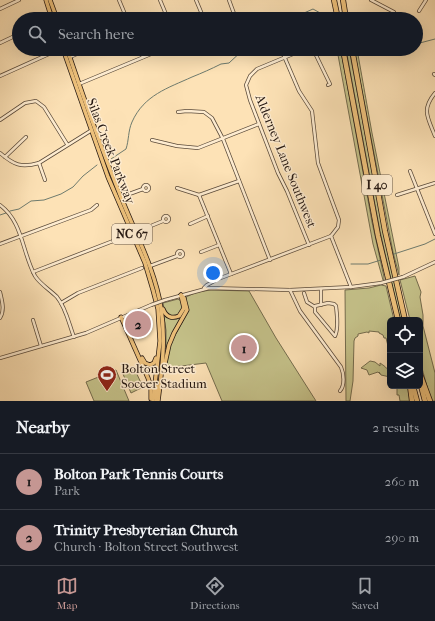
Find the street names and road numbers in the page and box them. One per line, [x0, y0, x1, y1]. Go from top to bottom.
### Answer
street label: Alderney Lane Southwest [252, 91, 320, 230]
street label: Silas Creek Parkway [84, 96, 139, 207]
road number: I 40 [362, 175, 392, 195]
road number: NC 67 [112, 224, 152, 244]

